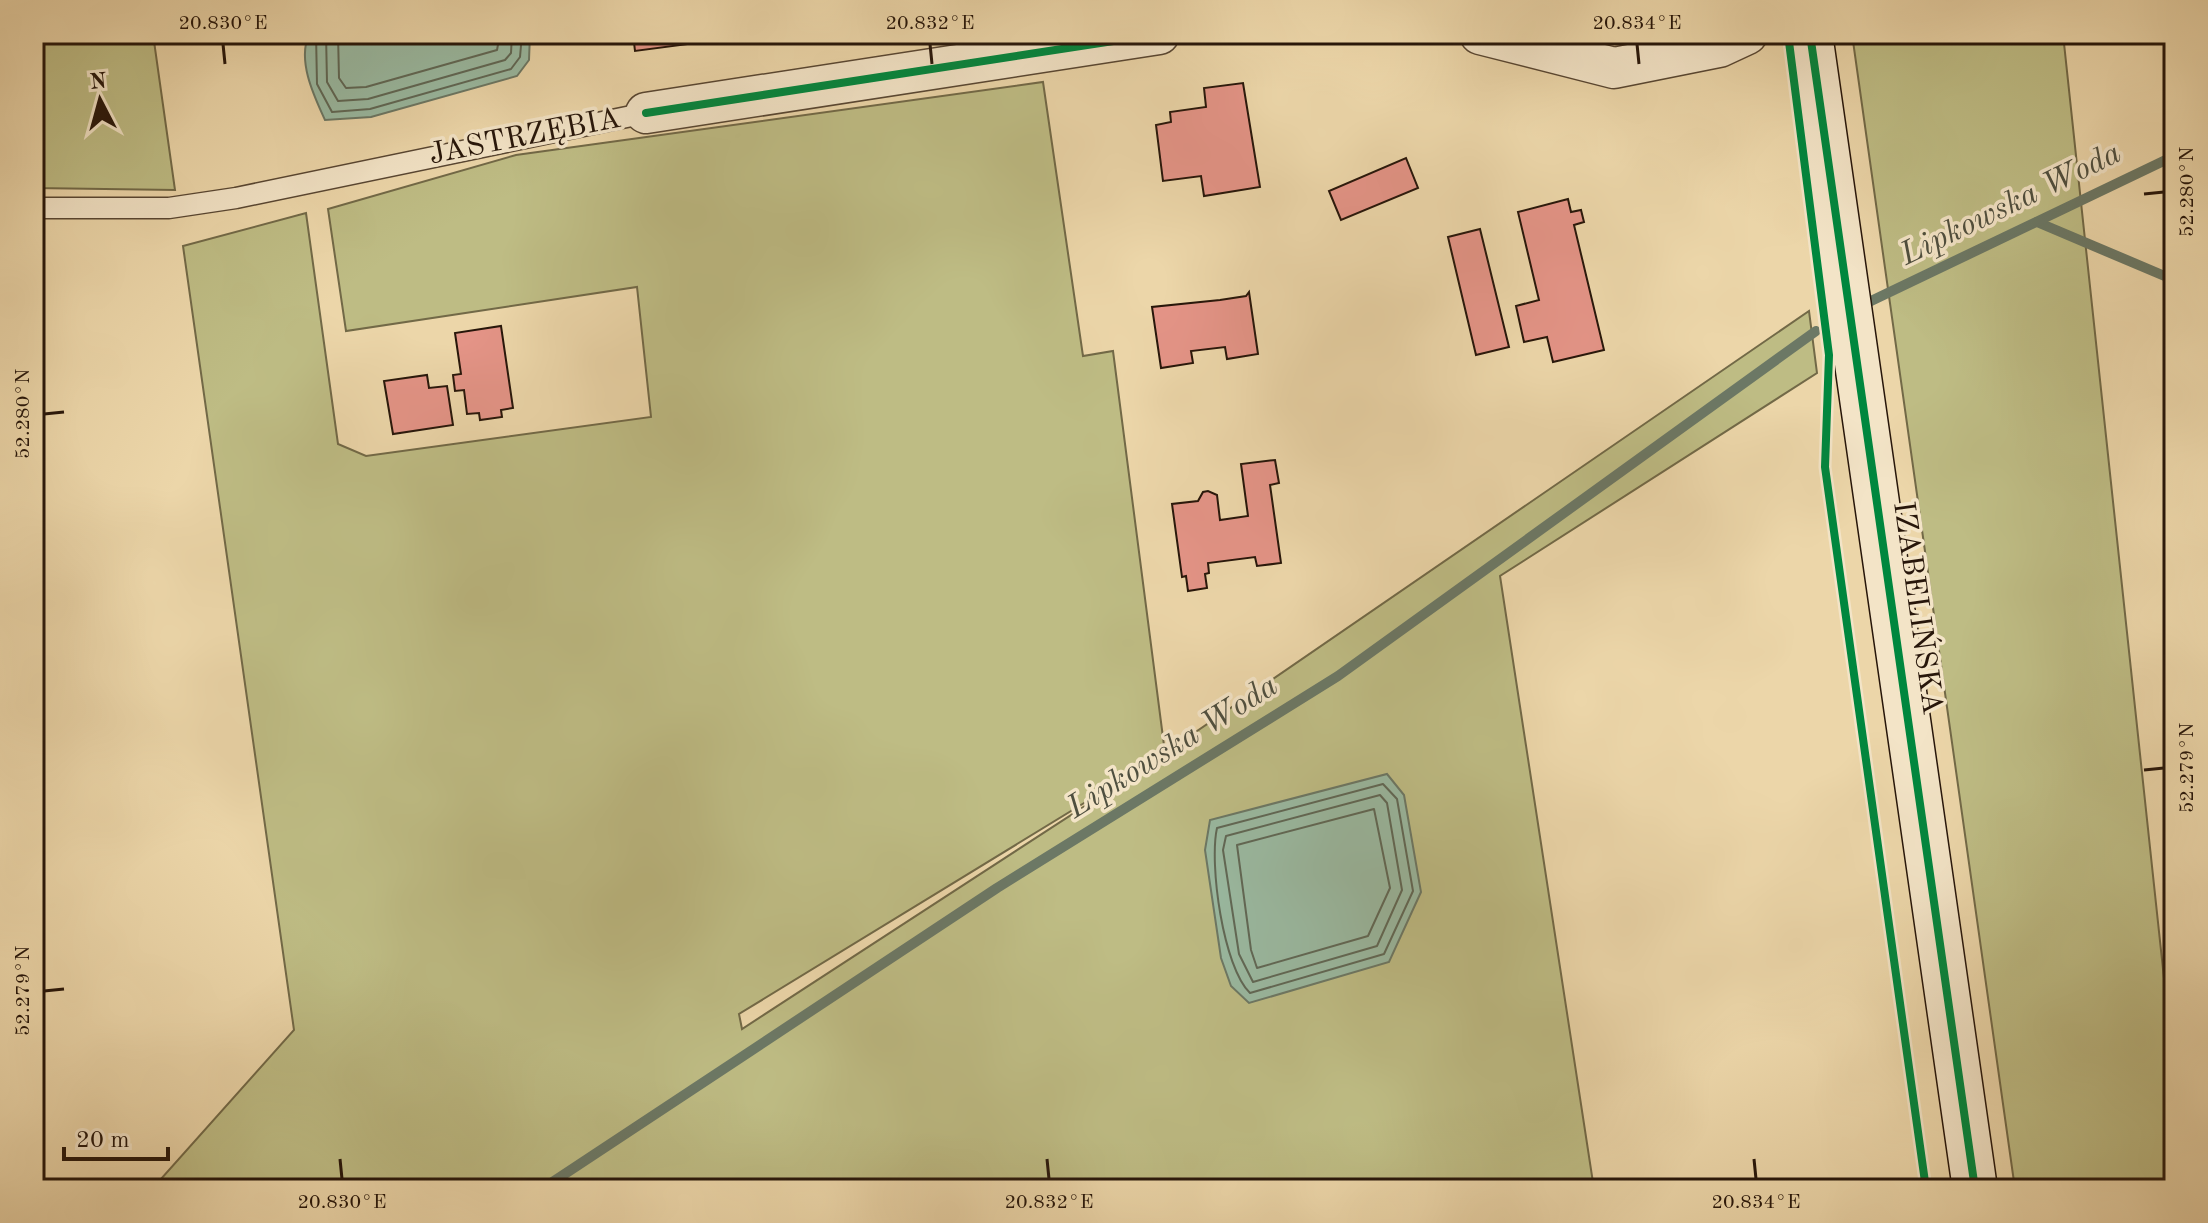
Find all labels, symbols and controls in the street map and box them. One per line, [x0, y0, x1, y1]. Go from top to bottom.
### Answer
text: 20.830°E [179, 14, 268, 34]
text: 20.832°E [886, 14, 975, 34]
text: 20.834°E [1593, 14, 1682, 34]
north arrow [60, 60, 140, 140]
text: N [89, 70, 108, 94]
street label: JASTRZĘBIA [427, 104, 623, 170]
water label: Lipkowska Woda [1894, 138, 2127, 273]
text: 52.280°N [2178, 147, 2198, 237]
text: 52.280°N [14, 369, 34, 459]
street label: IZABELIŃSKA [1887, 499, 1952, 717]
water label: Lipkowska Woda [1061, 670, 1284, 826]
text: 52.279°N [2178, 723, 2198, 813]
text: 52.279°N [14, 946, 34, 1036]
scale bar [64, 1111, 168, 1161]
text: 20 m [76, 1129, 130, 1153]
text: 20.830°E [298, 1193, 387, 1213]
text: 20.832°E [1005, 1193, 1094, 1213]
text: 20.834°E [1712, 1193, 1801, 1213]

